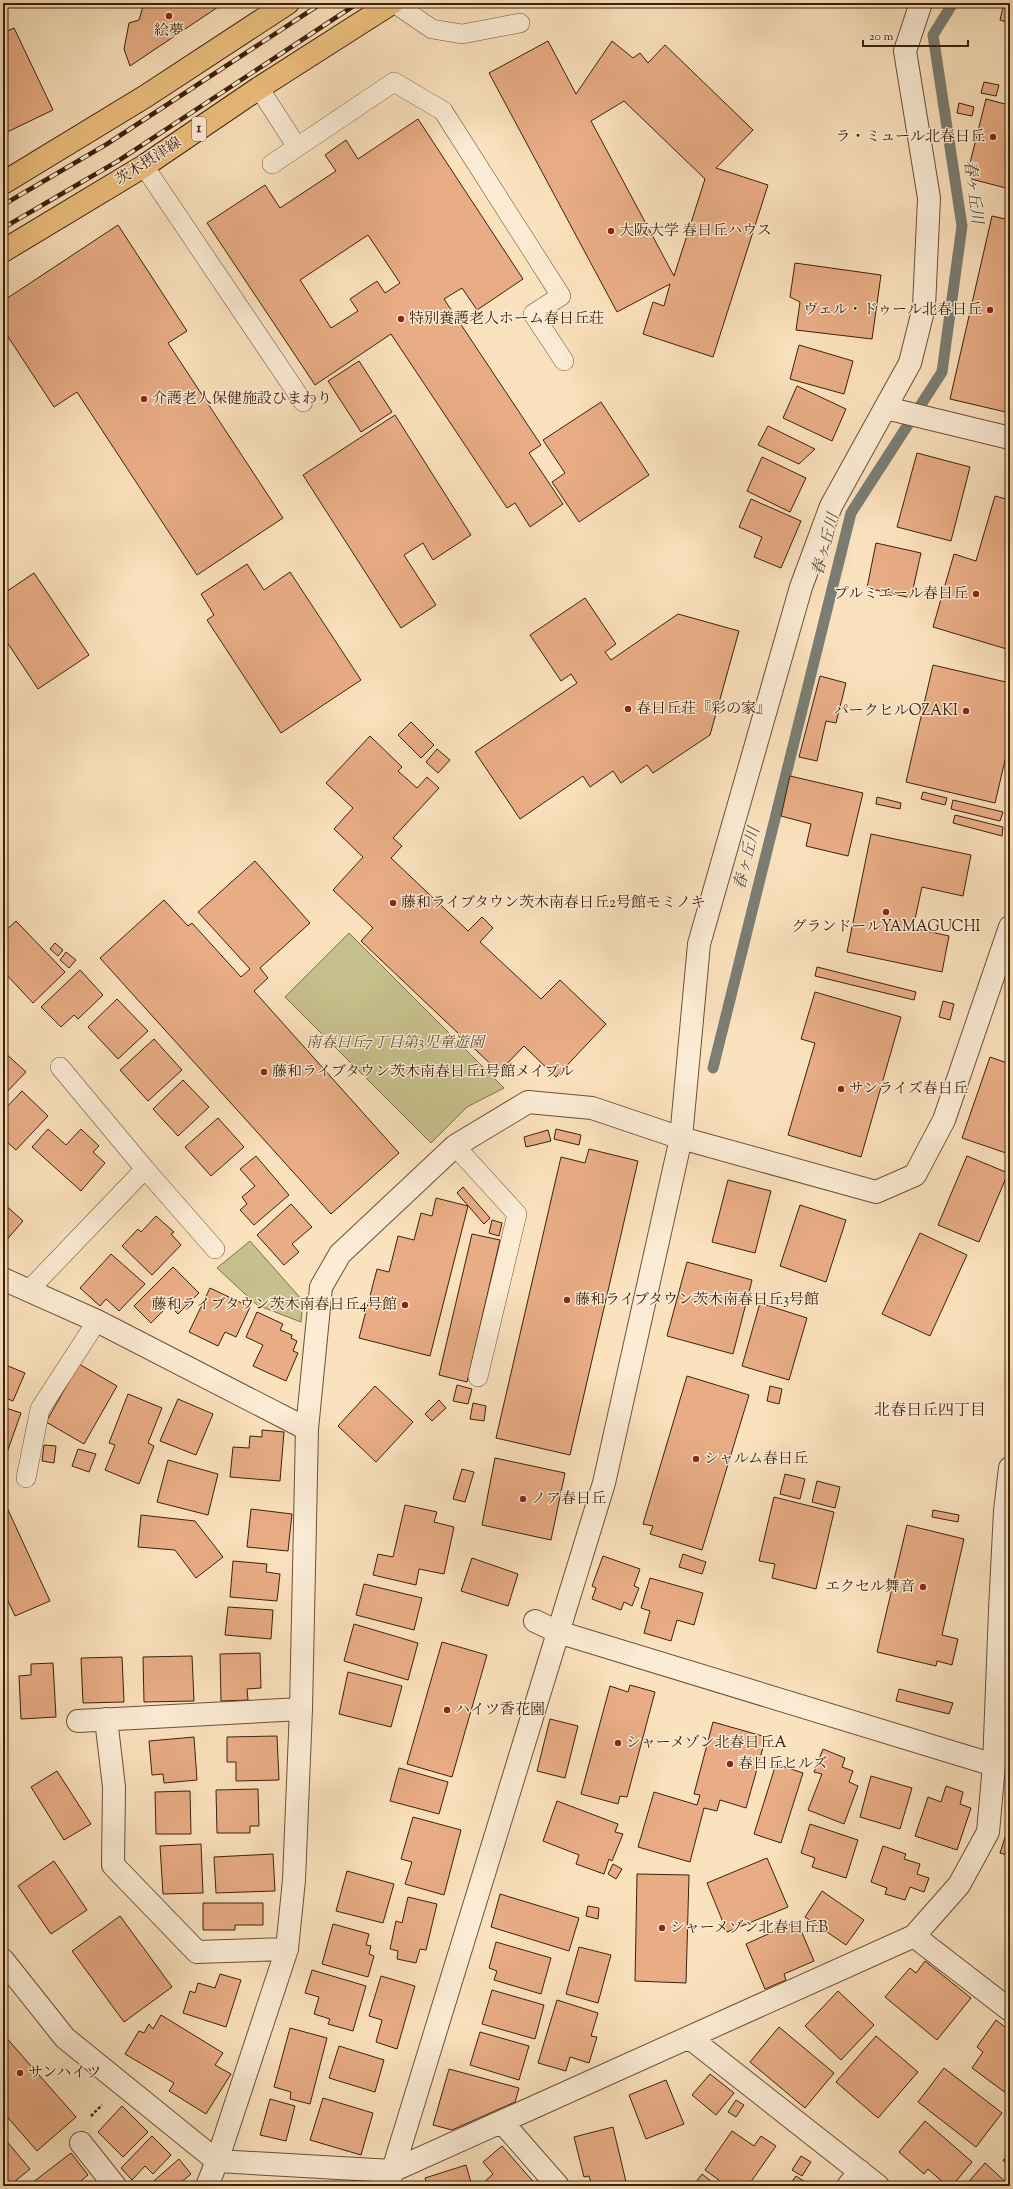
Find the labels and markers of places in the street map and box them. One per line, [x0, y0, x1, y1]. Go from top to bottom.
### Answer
marker: 絵夢 [164, 11, 174, 21]
place label: 絵夢 [154, 21, 184, 42]
place label: ラ・ミュール北春日丘 [836, 127, 985, 148]
marker: ラ・ミュール北春日丘 [988, 132, 998, 142]
place label: 大阪大学 春日丘ハウス [619, 221, 772, 242]
marker: 大阪大学 春日丘ハウス [606, 226, 616, 236]
place label: ヴェル・ドゥール北春日丘 [803, 300, 982, 321]
marker: ヴェル・ドゥール北春日丘 [985, 305, 995, 315]
place label: 特別養護老人ホーム春日丘荘 [409, 309, 604, 330]
marker: 特別養護老人ホーム春日丘荘 [396, 314, 406, 324]
place label: 介護老人保健施設ひまわり [152, 389, 332, 410]
marker: 介護老人保健施設ひまわり [139, 394, 149, 404]
place label: プルミエール春日丘 [834, 584, 968, 605]
marker: プルミエール春日丘 [971, 589, 981, 599]
place label: 春日丘荘『彩の家』 [636, 699, 771, 720]
place label: パークヒルOZAKI [834, 701, 958, 722]
marker: 春日丘荘『彩の家』 [623, 704, 633, 714]
marker: パークヒルOZAKI [961, 706, 971, 716]
place label: 藤和ライブタウン茨木南春日丘2号館モミノキ [401, 893, 705, 914]
marker: 藤和ライブタウン茨木南春日丘2号館モミノキ [388, 898, 398, 908]
marker: グランドールYAMAGUCHI [881, 907, 891, 917]
place label: グランドールYAMAGUCHI [791, 917, 981, 938]
place label: 藤和ライブタウン茨木南春日丘1号館メイプル [272, 1062, 574, 1083]
marker: 藤和ライブタウン茨木南春日丘1号館メイプル [259, 1067, 269, 1077]
place label: サンライズ春日丘 [849, 1079, 968, 1100]
marker: サンライズ春日丘 [836, 1084, 846, 1094]
place label: 藤和ライブタウン茨木南春日丘3号館 [575, 1290, 819, 1311]
place label: 藤和ライブタウン茨木南春日丘4号館 [151, 1295, 397, 1316]
marker: 藤和ライブタウン茨木南春日丘3号館 [562, 1295, 572, 1305]
marker: 藤和ライブタウン茨木南春日丘4号館 [400, 1300, 410, 1310]
place label: シャルム春日丘 [704, 1449, 808, 1470]
marker: シャルム春日丘 [691, 1454, 701, 1464]
place label: ノア春日丘 [531, 1489, 606, 1510]
marker: ノア春日丘 [518, 1494, 528, 1504]
place label: エクセル舞音 [825, 1577, 915, 1598]
marker: エクセル舞音 [918, 1582, 928, 1592]
place label: ハイツ香花園 [455, 1700, 545, 1721]
marker: ハイツ香花園 [442, 1705, 452, 1715]
place label: シャーメゾン北春日丘A [626, 1733, 787, 1754]
marker: シャーメゾン北春日丘A [613, 1738, 623, 1748]
place label: 春日丘ヒルズ [738, 1754, 828, 1775]
marker: 春日丘ヒルズ [725, 1759, 735, 1769]
place label: シャーメゾン北春日丘B [670, 1918, 829, 1939]
marker: シャーメゾン北春日丘B [657, 1923, 667, 1933]
place label: サンハイツ [28, 2063, 101, 2084]
marker: サンハイツ [15, 2068, 25, 2078]

